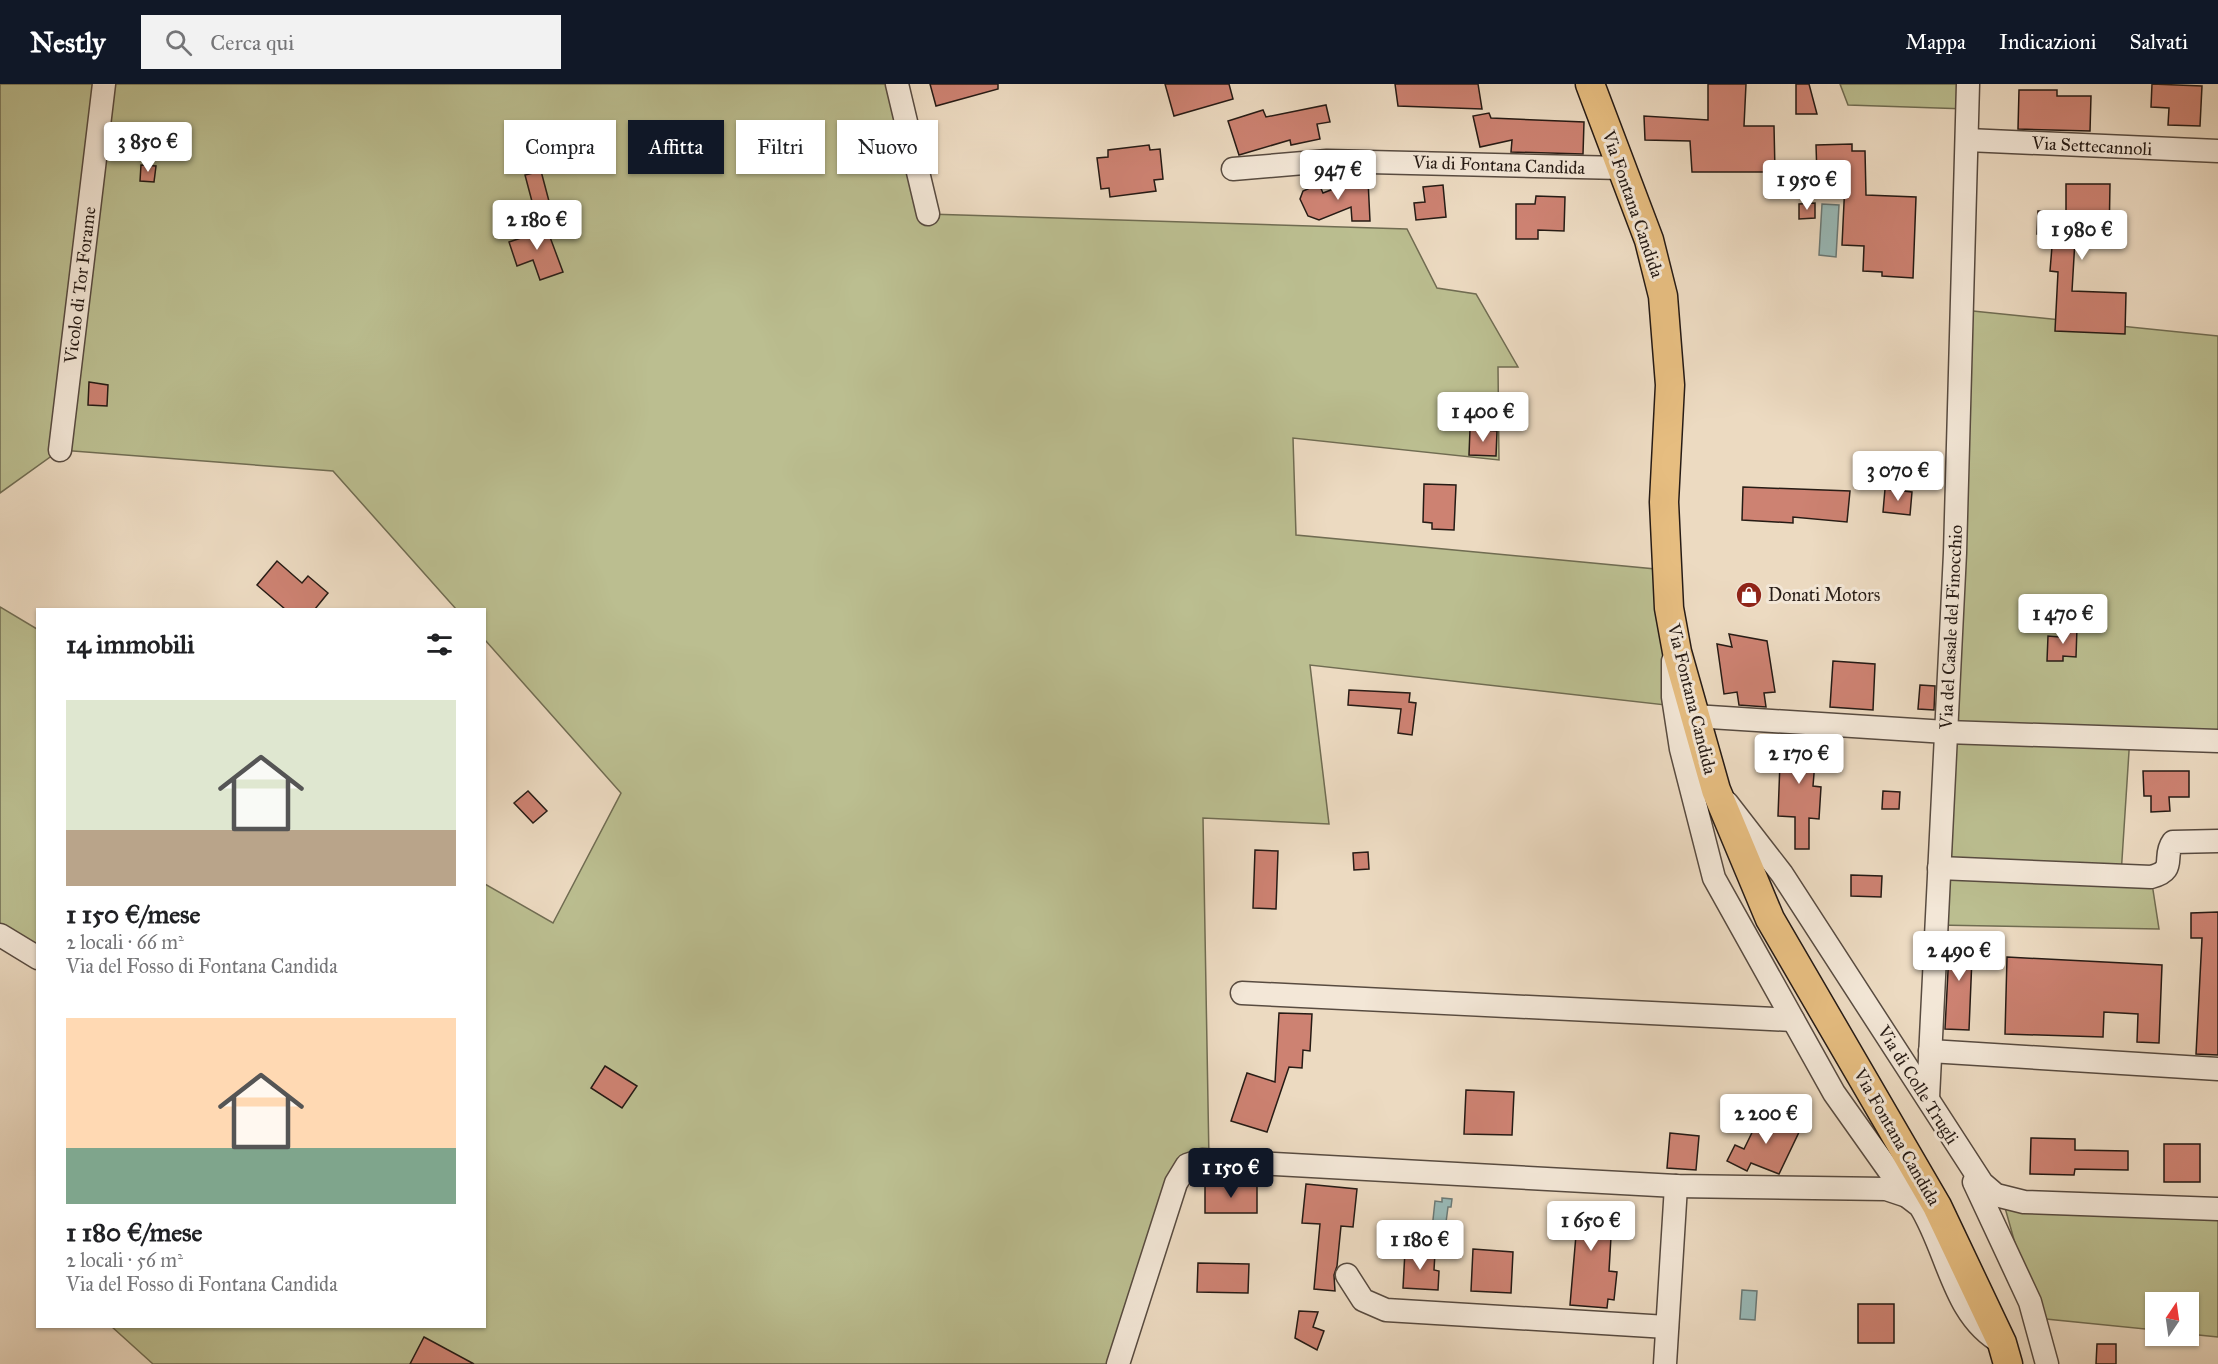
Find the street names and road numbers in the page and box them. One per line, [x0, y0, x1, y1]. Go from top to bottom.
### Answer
street label: Via Fontana Candida [1597, 126, 1669, 281]
street label: Via Settecannoli [2030, 132, 2153, 160]
street label: Via di Fontana Candida [1411, 151, 1586, 179]
street label: Vicolo di Tor Forame [59, 205, 101, 366]
street label: Via del Casale del Finocchio [1935, 524, 1967, 731]
street label: Via Fontana Candida [1662, 620, 1721, 777]
street label: Via di Colle Trugli [1871, 1021, 1963, 1149]
street label: Via Fontana Candida [1848, 1064, 1945, 1210]

